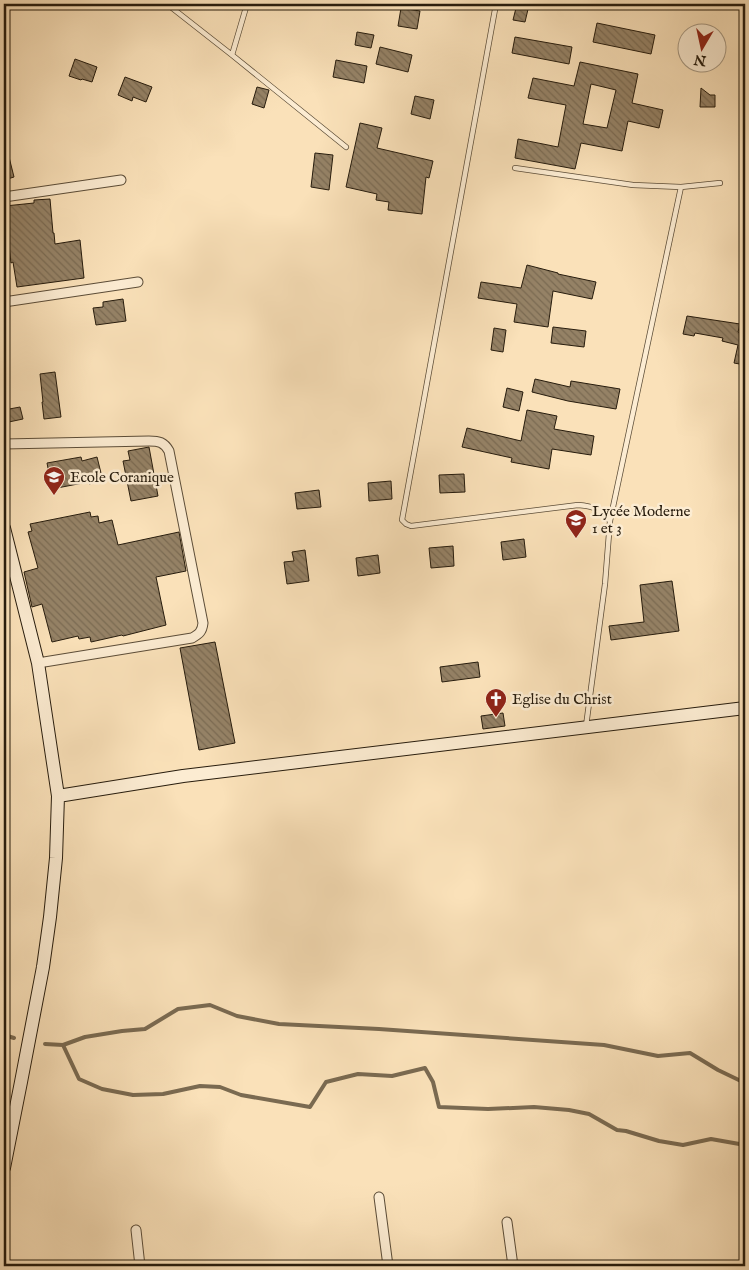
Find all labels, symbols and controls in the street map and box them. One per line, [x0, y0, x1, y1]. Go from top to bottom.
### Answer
north arrow [676, 22, 726, 72]
text: N [693, 50, 709, 70]
school or university icon: Ecole Coranique [42, 465, 66, 496]
place label: Ecole Coranique [70, 468, 174, 487]
place label: Lycée Moderne 1 et 3 [592, 502, 690, 538]
school or university icon: Lycée Moderne 1 et 3 [564, 508, 588, 539]
church icon: Eglise du Christ [484, 687, 508, 718]
place label: Eglise du Christ [512, 690, 612, 709]

